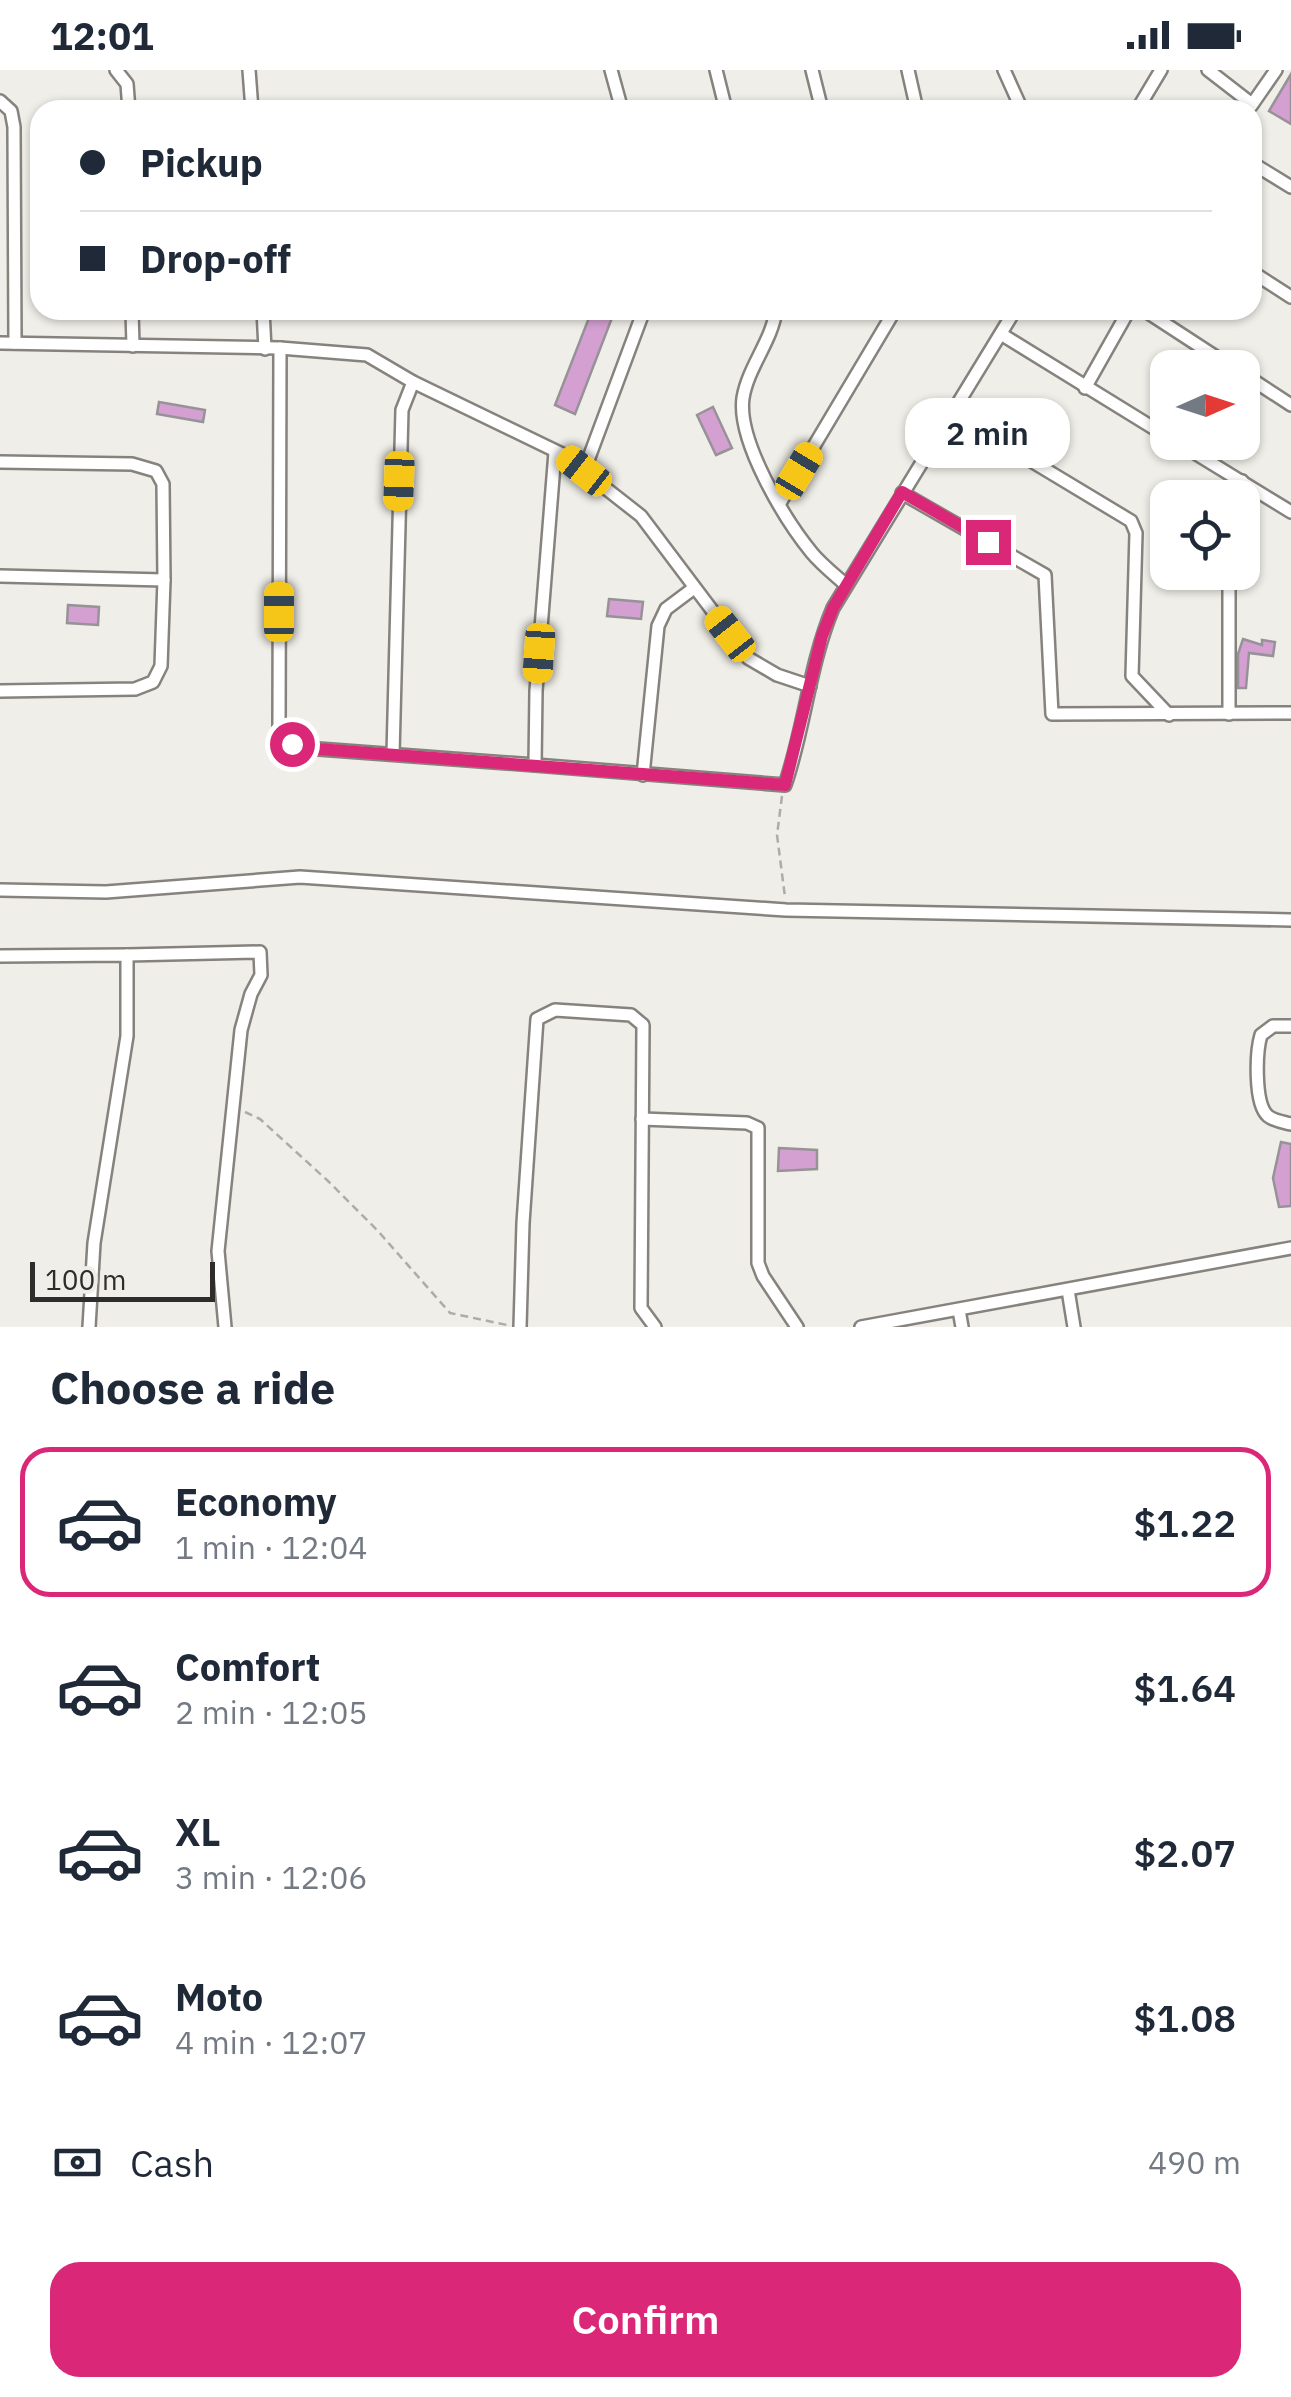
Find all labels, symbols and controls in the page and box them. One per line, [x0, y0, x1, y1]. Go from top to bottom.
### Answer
text: 12:01 [50, 11, 154, 60]
text: Pickup [140, 138, 263, 187]
text: Drop-off [140, 234, 291, 283]
north arrow [1150, 350, 1260, 460]
map controls [1150, 350, 1260, 590]
callout: 2 min [906, 397, 1070, 467]
text: 2 min [946, 412, 1029, 454]
car [771, 438, 827, 504]
car [551, 441, 617, 501]
car [383, 450, 415, 512]
button: locate [1150, 480, 1260, 590]
route end [966, 520, 1011, 565]
car [264, 582, 294, 642]
car [700, 601, 760, 667]
car [522, 622, 556, 684]
route start [270, 722, 315, 767]
scale bar [30, 1257, 215, 1302]
text: 100 m [45, 1261, 126, 1298]
text: Choose a ride [50, 1358, 335, 1416]
icon: car [55, 1477, 145, 1567]
text: Economy [175, 1477, 337, 1526]
text: $1.22 [1133, 1498, 1236, 1547]
text: 1 min · 12:04 [175, 1526, 368, 1568]
icon: car [55, 1642, 145, 1732]
text: Comfort [175, 1642, 320, 1691]
text: $1.64 [1133, 1663, 1236, 1712]
text: 2 min · 12:05 [175, 1691, 368, 1733]
icon: car [55, 1807, 145, 1897]
text: XL [175, 1807, 221, 1856]
text: $2.07 [1133, 1828, 1236, 1877]
text: 3 min · 12:06 [175, 1856, 368, 1898]
icon: car [55, 1972, 145, 2062]
text: Moto [175, 1972, 263, 2021]
text: $1.08 [1133, 1993, 1236, 2042]
text: 4 min · 12:07 [175, 2021, 368, 2063]
icon: cash [50, 2135, 105, 2190]
text: Cash [130, 2138, 214, 2187]
text: 490 m [1148, 2141, 1241, 2183]
button: Confirm [50, 2262, 1241, 2377]

